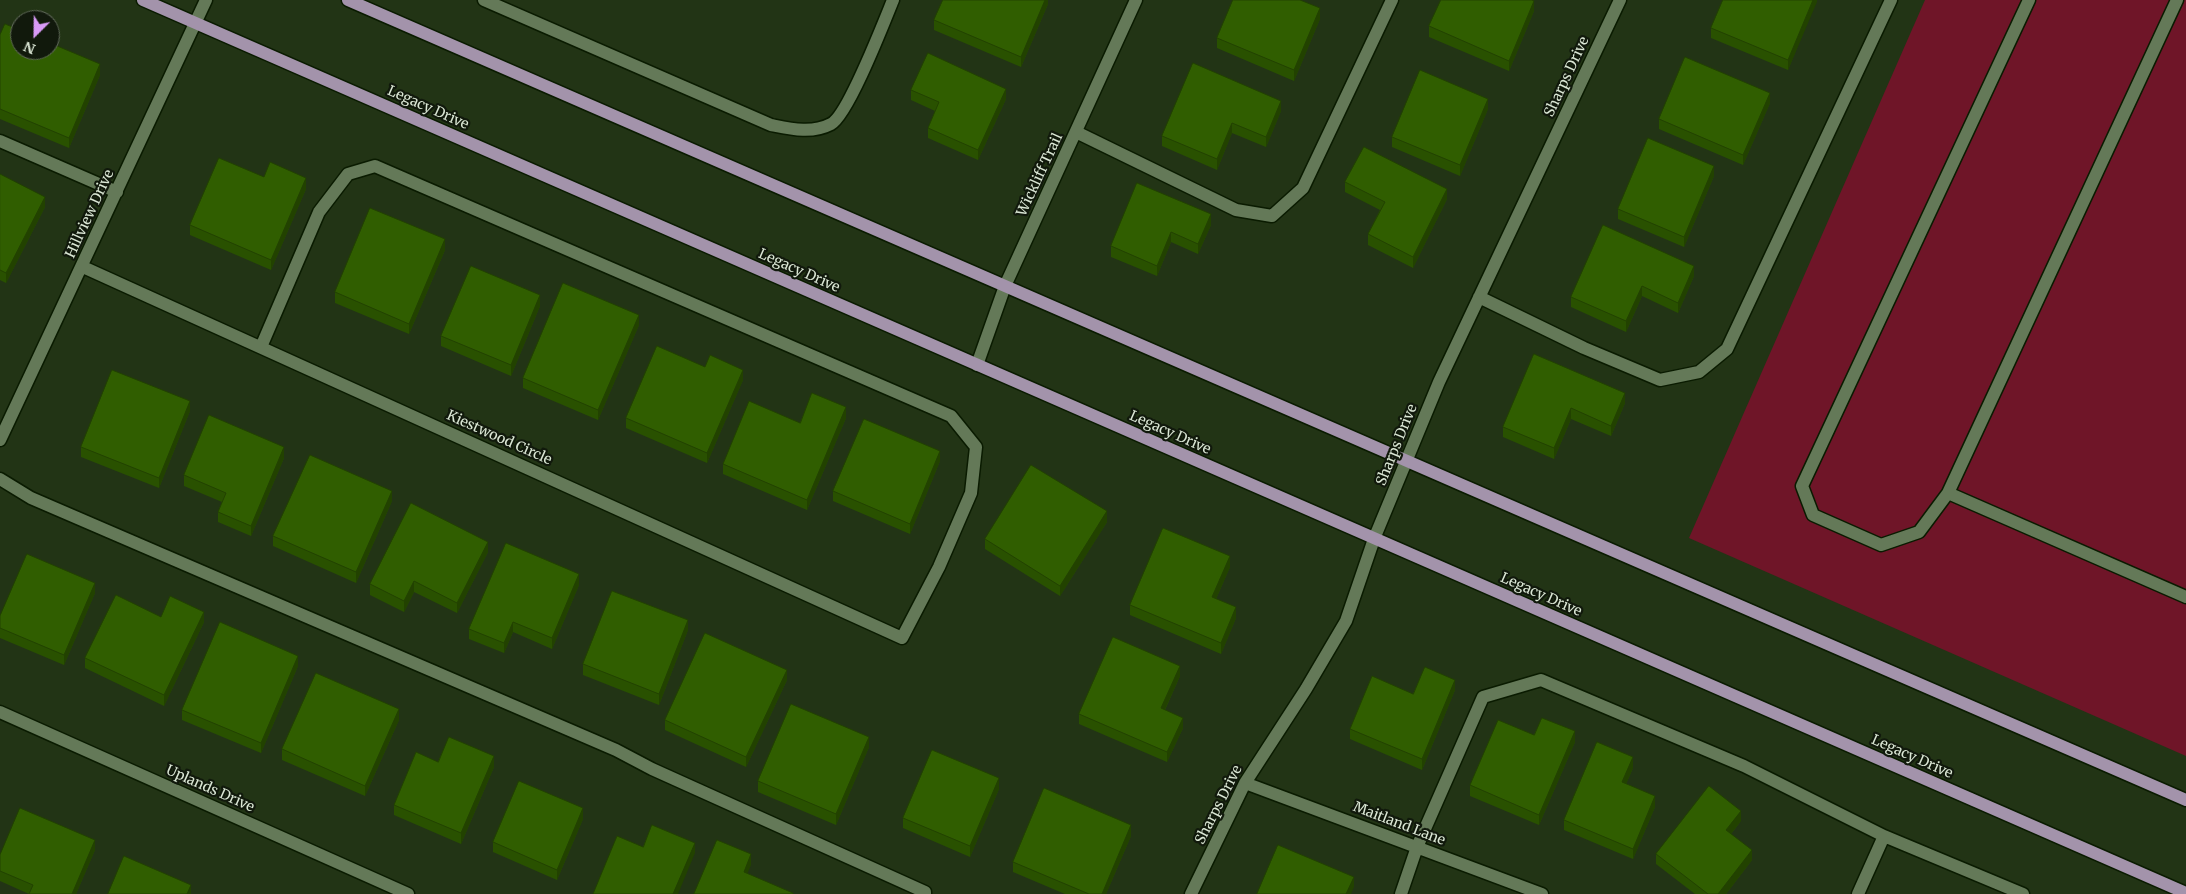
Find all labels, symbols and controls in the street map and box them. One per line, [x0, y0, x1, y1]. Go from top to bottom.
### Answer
north arrow [10, 10, 60, 60]
street label: Sharps Drive [1541, 34, 1593, 120]
text: N [21, 37, 38, 58]
street label: Legacy Drive [385, 83, 471, 133]
street label: Wickliff Trail [1014, 131, 1066, 219]
street label: Hillview Drive [62, 167, 118, 261]
street label: Legacy Drive [756, 246, 842, 296]
street label: Sharps Drive [1373, 402, 1421, 488]
street label: Kiestwood Circle [444, 407, 554, 469]
street label: Legacy Drive [1127, 408, 1213, 458]
street label: Legacy Drive [1498, 570, 1584, 620]
street label: Legacy Drive [1869, 732, 1955, 782]
street label: Uplands Drive [163, 762, 257, 816]
street label: Sharps Drive [1192, 763, 1246, 847]
street label: Maitland Lane [1351, 799, 1447, 849]

